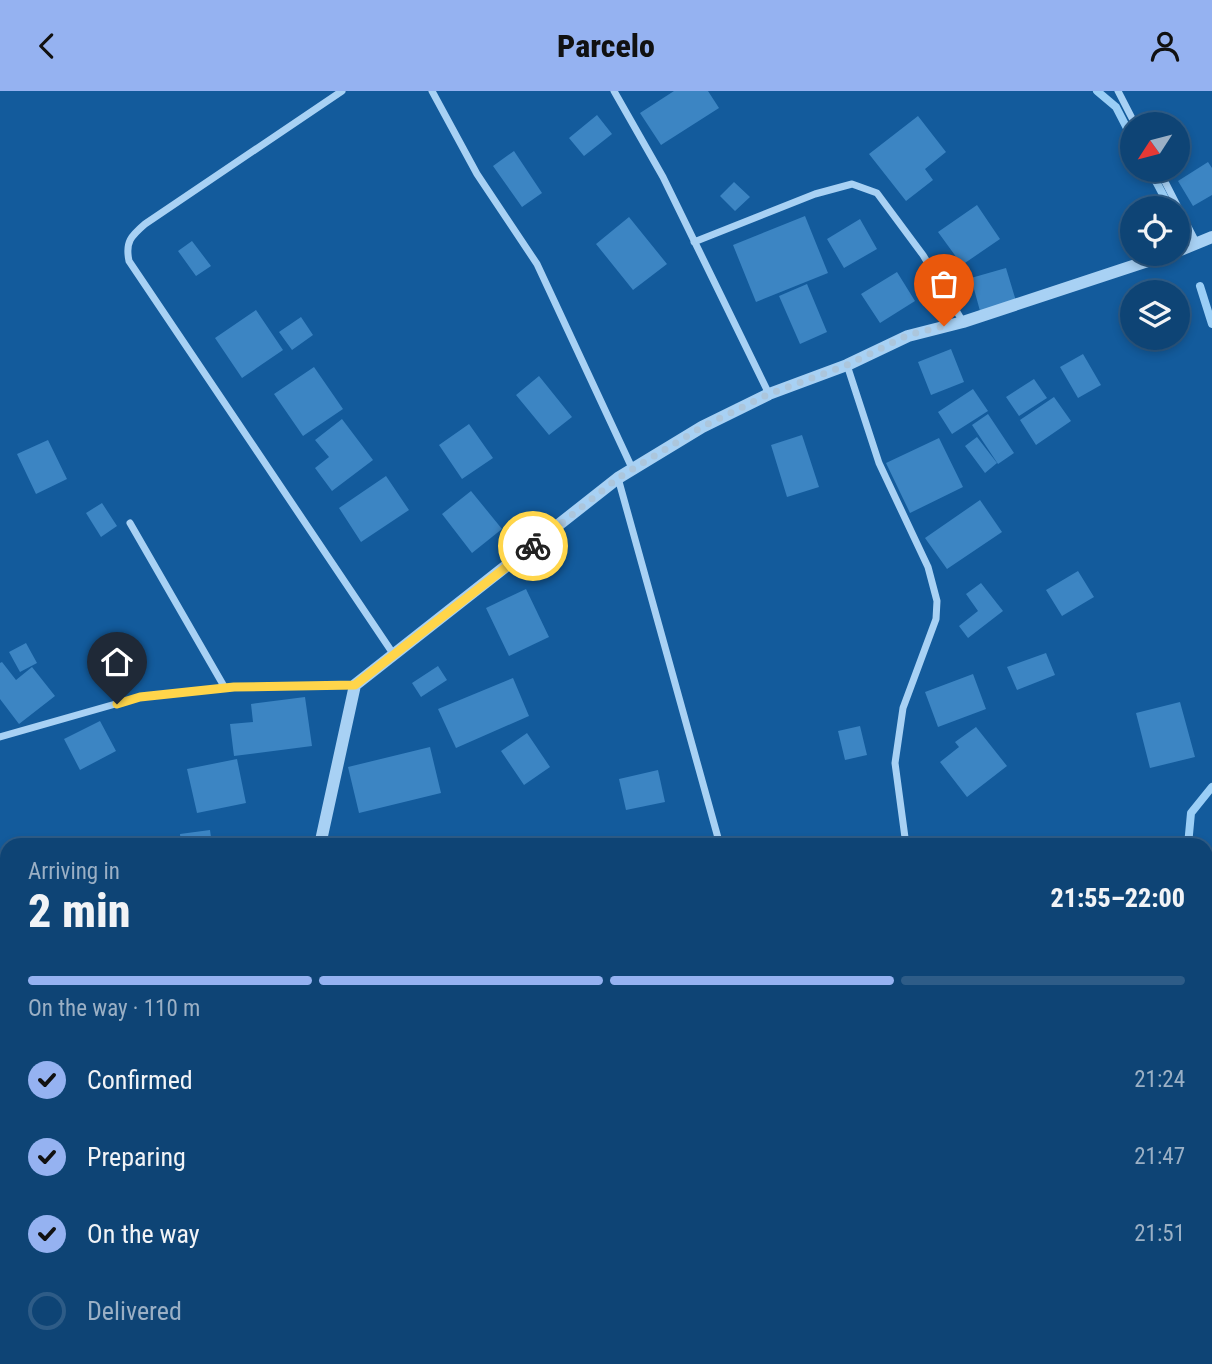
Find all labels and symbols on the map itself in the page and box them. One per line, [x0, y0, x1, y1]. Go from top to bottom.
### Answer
north arrow [1120, 112, 1190, 182]
pin [914, 254, 974, 326]
courier [498, 511, 568, 581]
pin [87, 632, 147, 704]

